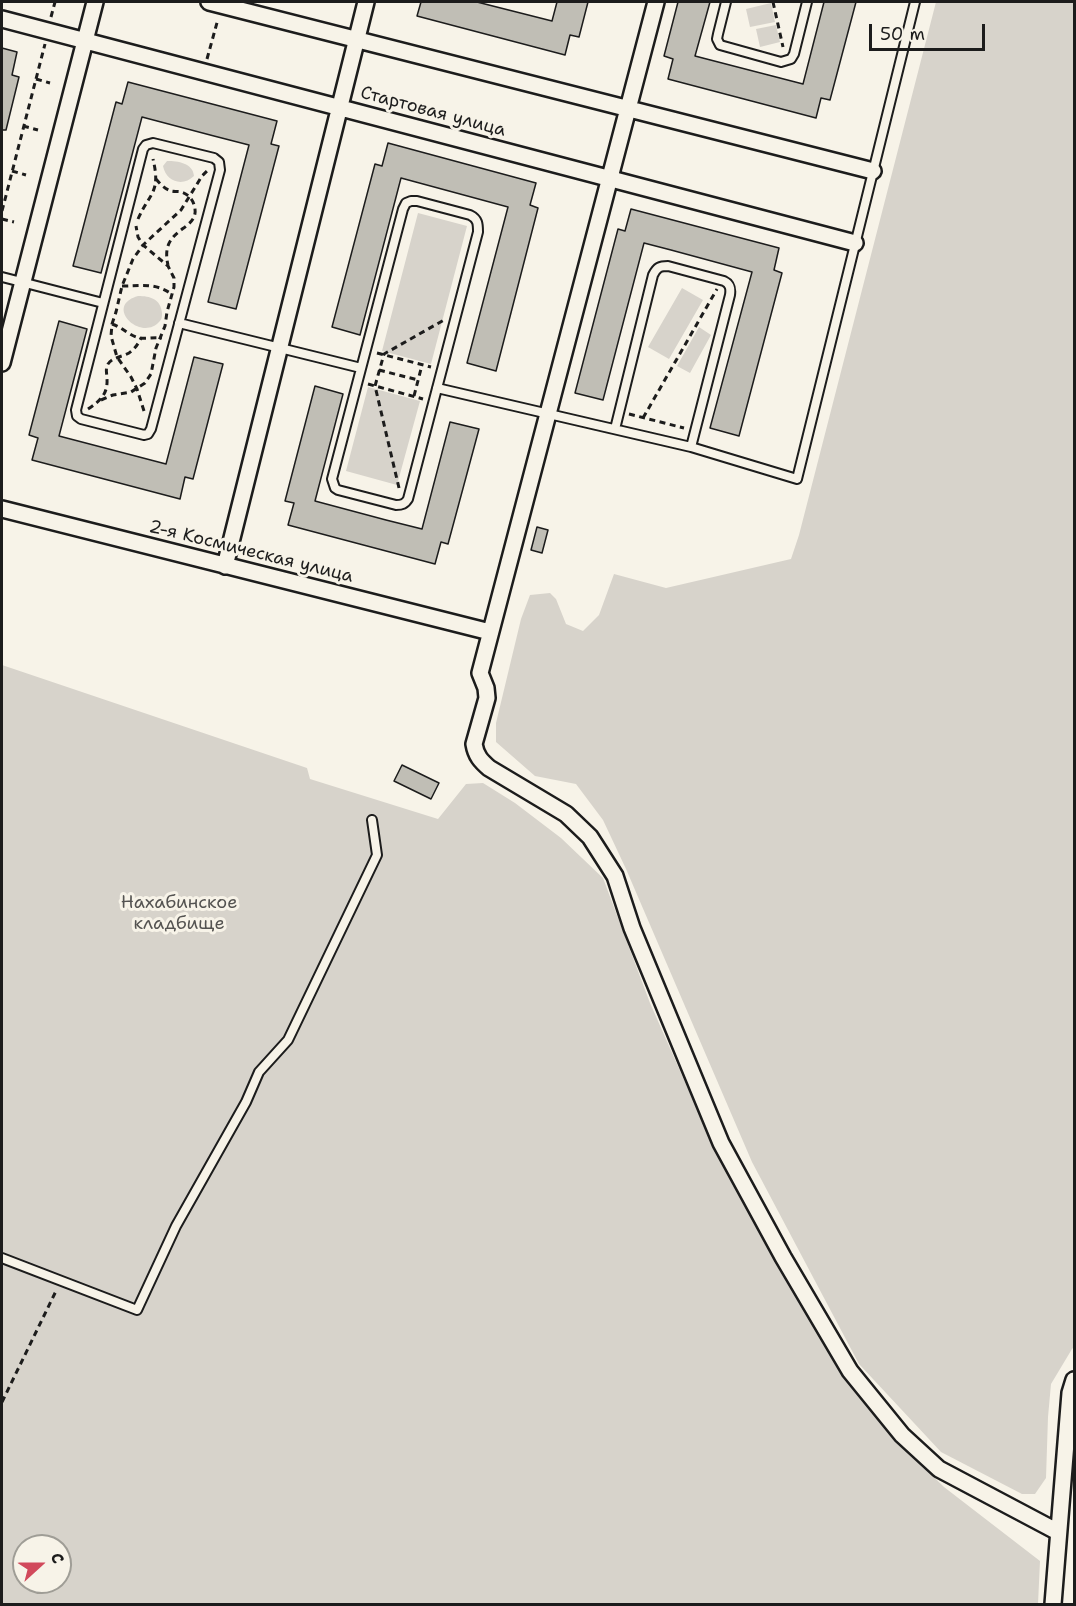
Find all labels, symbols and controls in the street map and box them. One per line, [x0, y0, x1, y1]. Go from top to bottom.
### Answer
scale bar [872, 12, 988, 50]
text: 50 m [880, 22, 925, 46]
street label: Стартовая улица [358, 82, 508, 142]
street label: 2-я Космическая улица [147, 516, 355, 588]
park label: Нахабинское кладбище [121, 892, 237, 934]
north arrow [12, 1534, 72, 1594]
text: С [46, 1550, 69, 1566]

